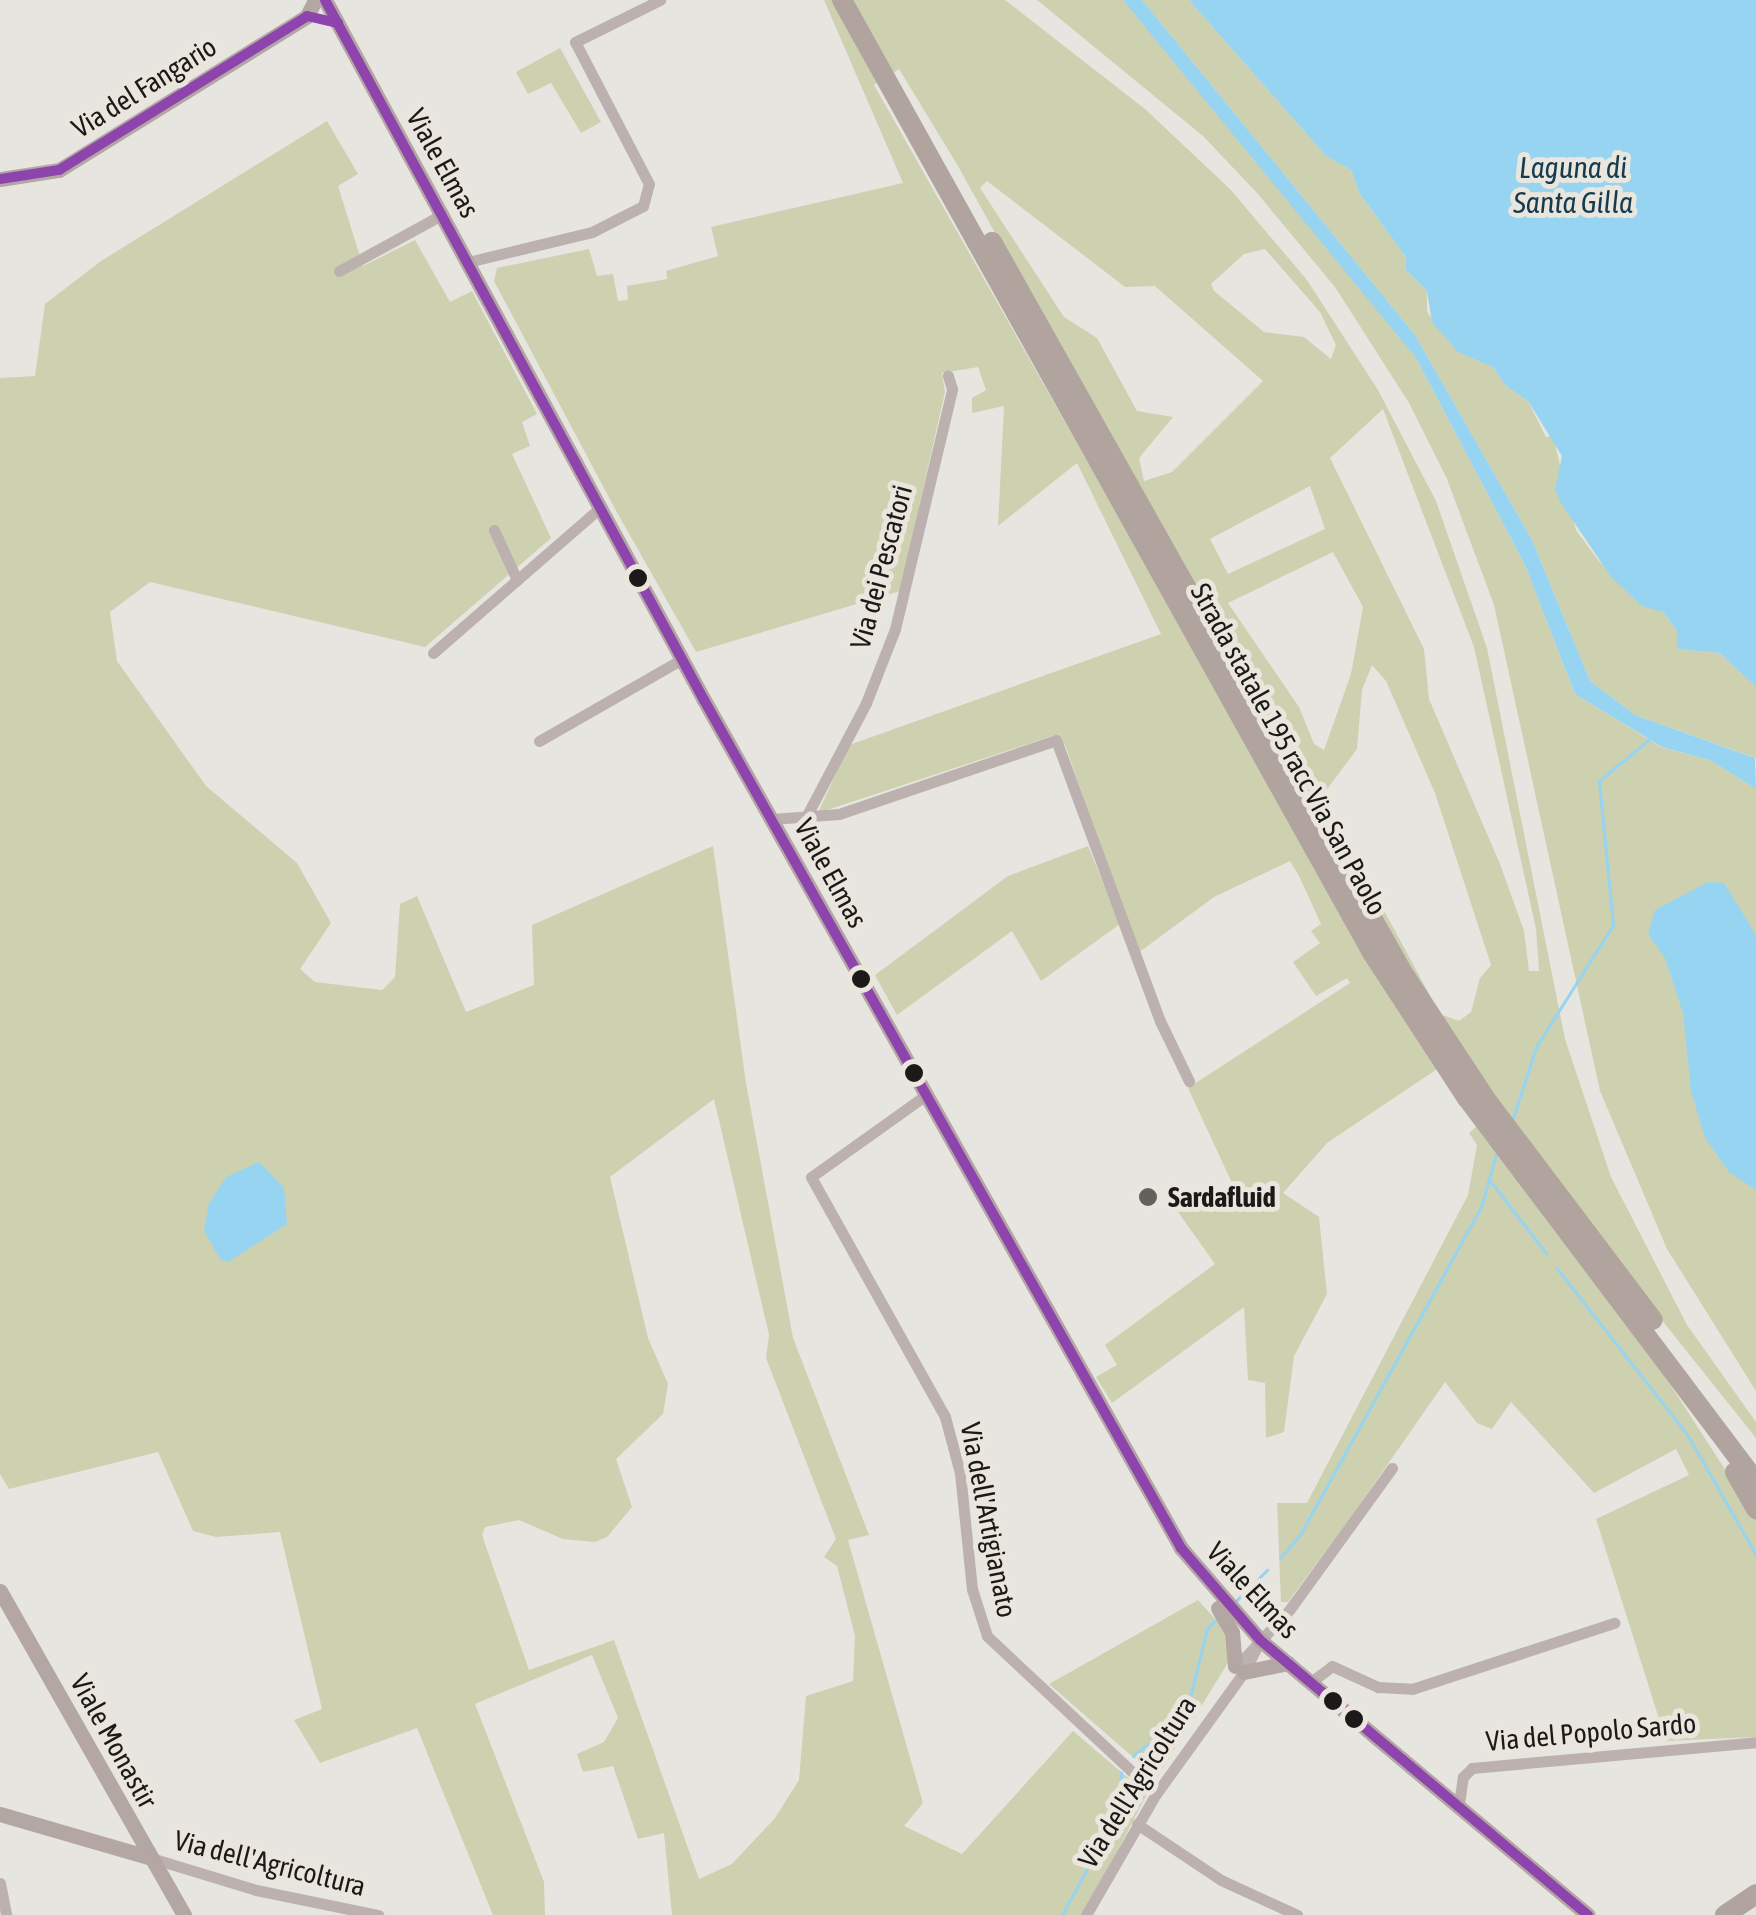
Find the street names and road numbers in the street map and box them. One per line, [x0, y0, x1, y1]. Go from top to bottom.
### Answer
street label: Via del Fangario [66, 29, 222, 145]
street label: Viale Elmas [399, 103, 487, 223]
street label: Via dei Pescatori [843, 481, 919, 653]
street label: Strada statale 195 racc Via San Paolo [1184, 577, 1394, 921]
street label: Viale Elmas [787, 813, 875, 933]
street label: Via dell'Artigianato [954, 1420, 1024, 1620]
street label: Viale Elmas [1200, 1535, 1306, 1645]
street label: Viale Monastir [63, 1668, 165, 1814]
street label: Via dell'Agricoltura [1071, 1690, 1203, 1874]
street label: Via del Popolo Sardo [1484, 1706, 1698, 1758]
street label: Via dell'Agricoltura [171, 1823, 369, 1903]

